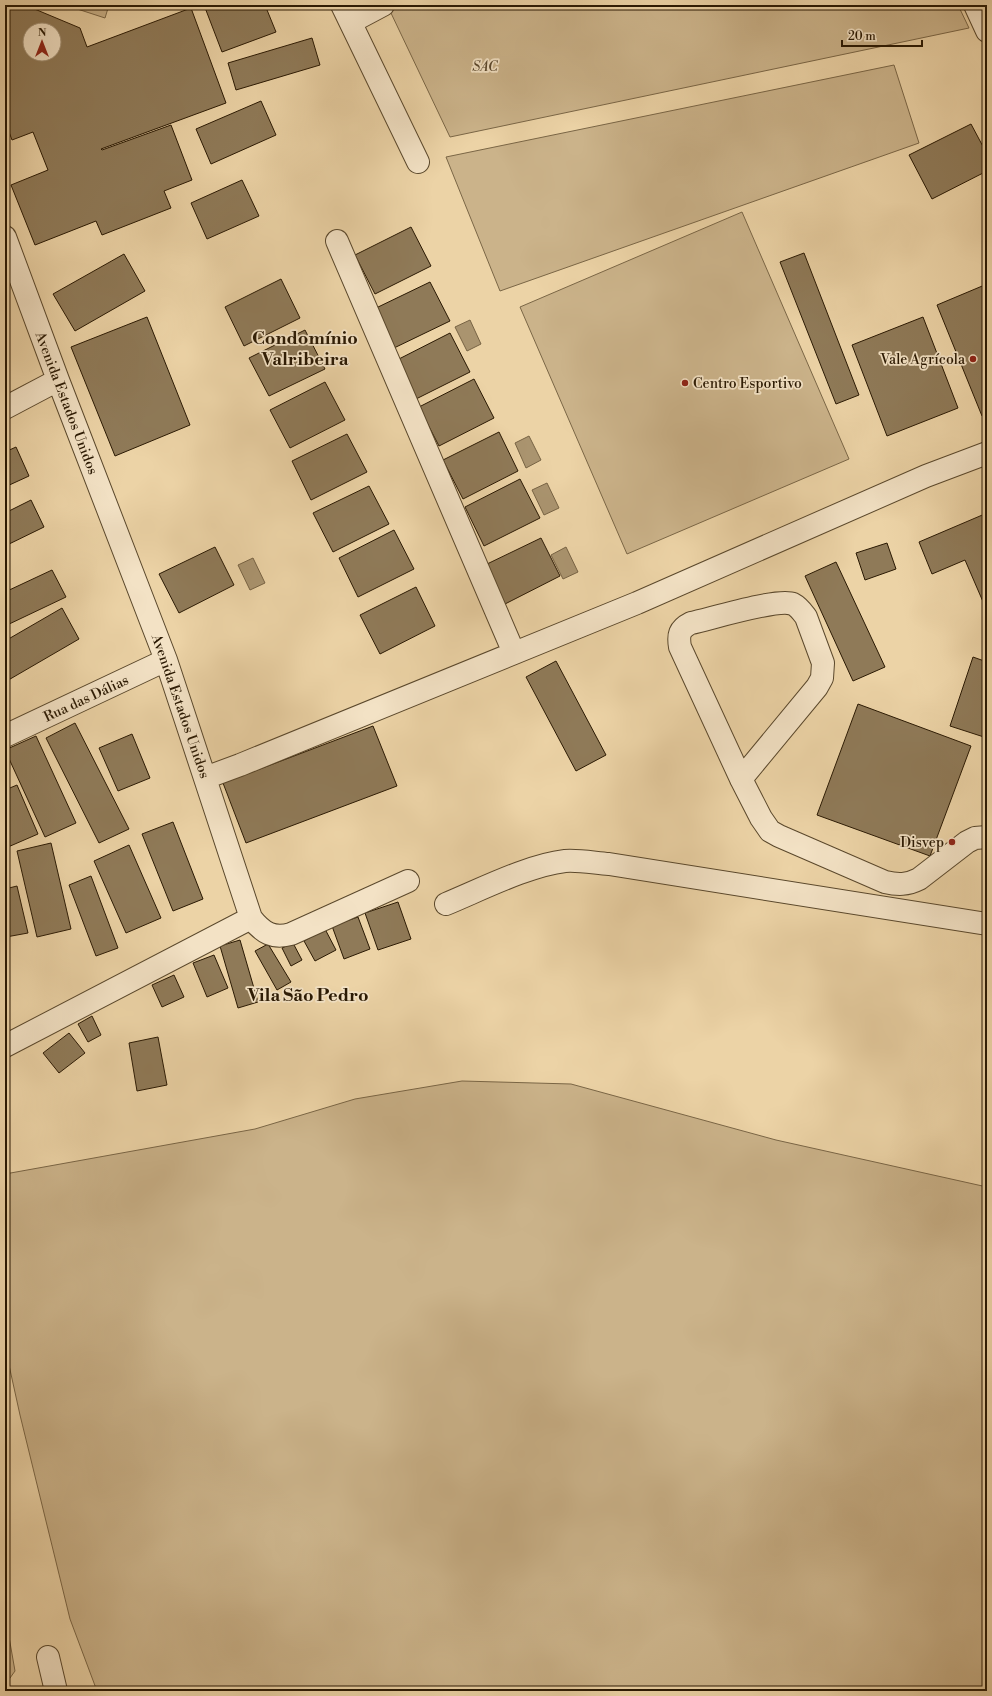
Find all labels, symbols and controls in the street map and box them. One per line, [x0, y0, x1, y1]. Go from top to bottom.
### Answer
north arrow [22, 22, 62, 62]
scale bar [842, 22, 922, 48]
text: N [38, 26, 47, 40]
text: 20 m [848, 29, 876, 44]
park label: SAC [472, 58, 499, 76]
district label: Condomínio Valribeira [252, 327, 358, 371]
street label: Avenida Estados Unidos [30, 328, 102, 477]
place label: Vale Agrícola [879, 351, 966, 369]
marker: Vale Agrícola [968, 354, 978, 364]
place label: Centro Esportivo [693, 375, 802, 393]
marker: Centro Esportivo [680, 378, 690, 388]
street label: Avenida Estados Unidos [147, 631, 213, 781]
street label: Rua das Dálias [41, 671, 132, 726]
place label: Disvep [900, 834, 944, 852]
marker: Disvep [947, 837, 957, 847]
district label: Vila São Pedro [246, 984, 369, 1007]

